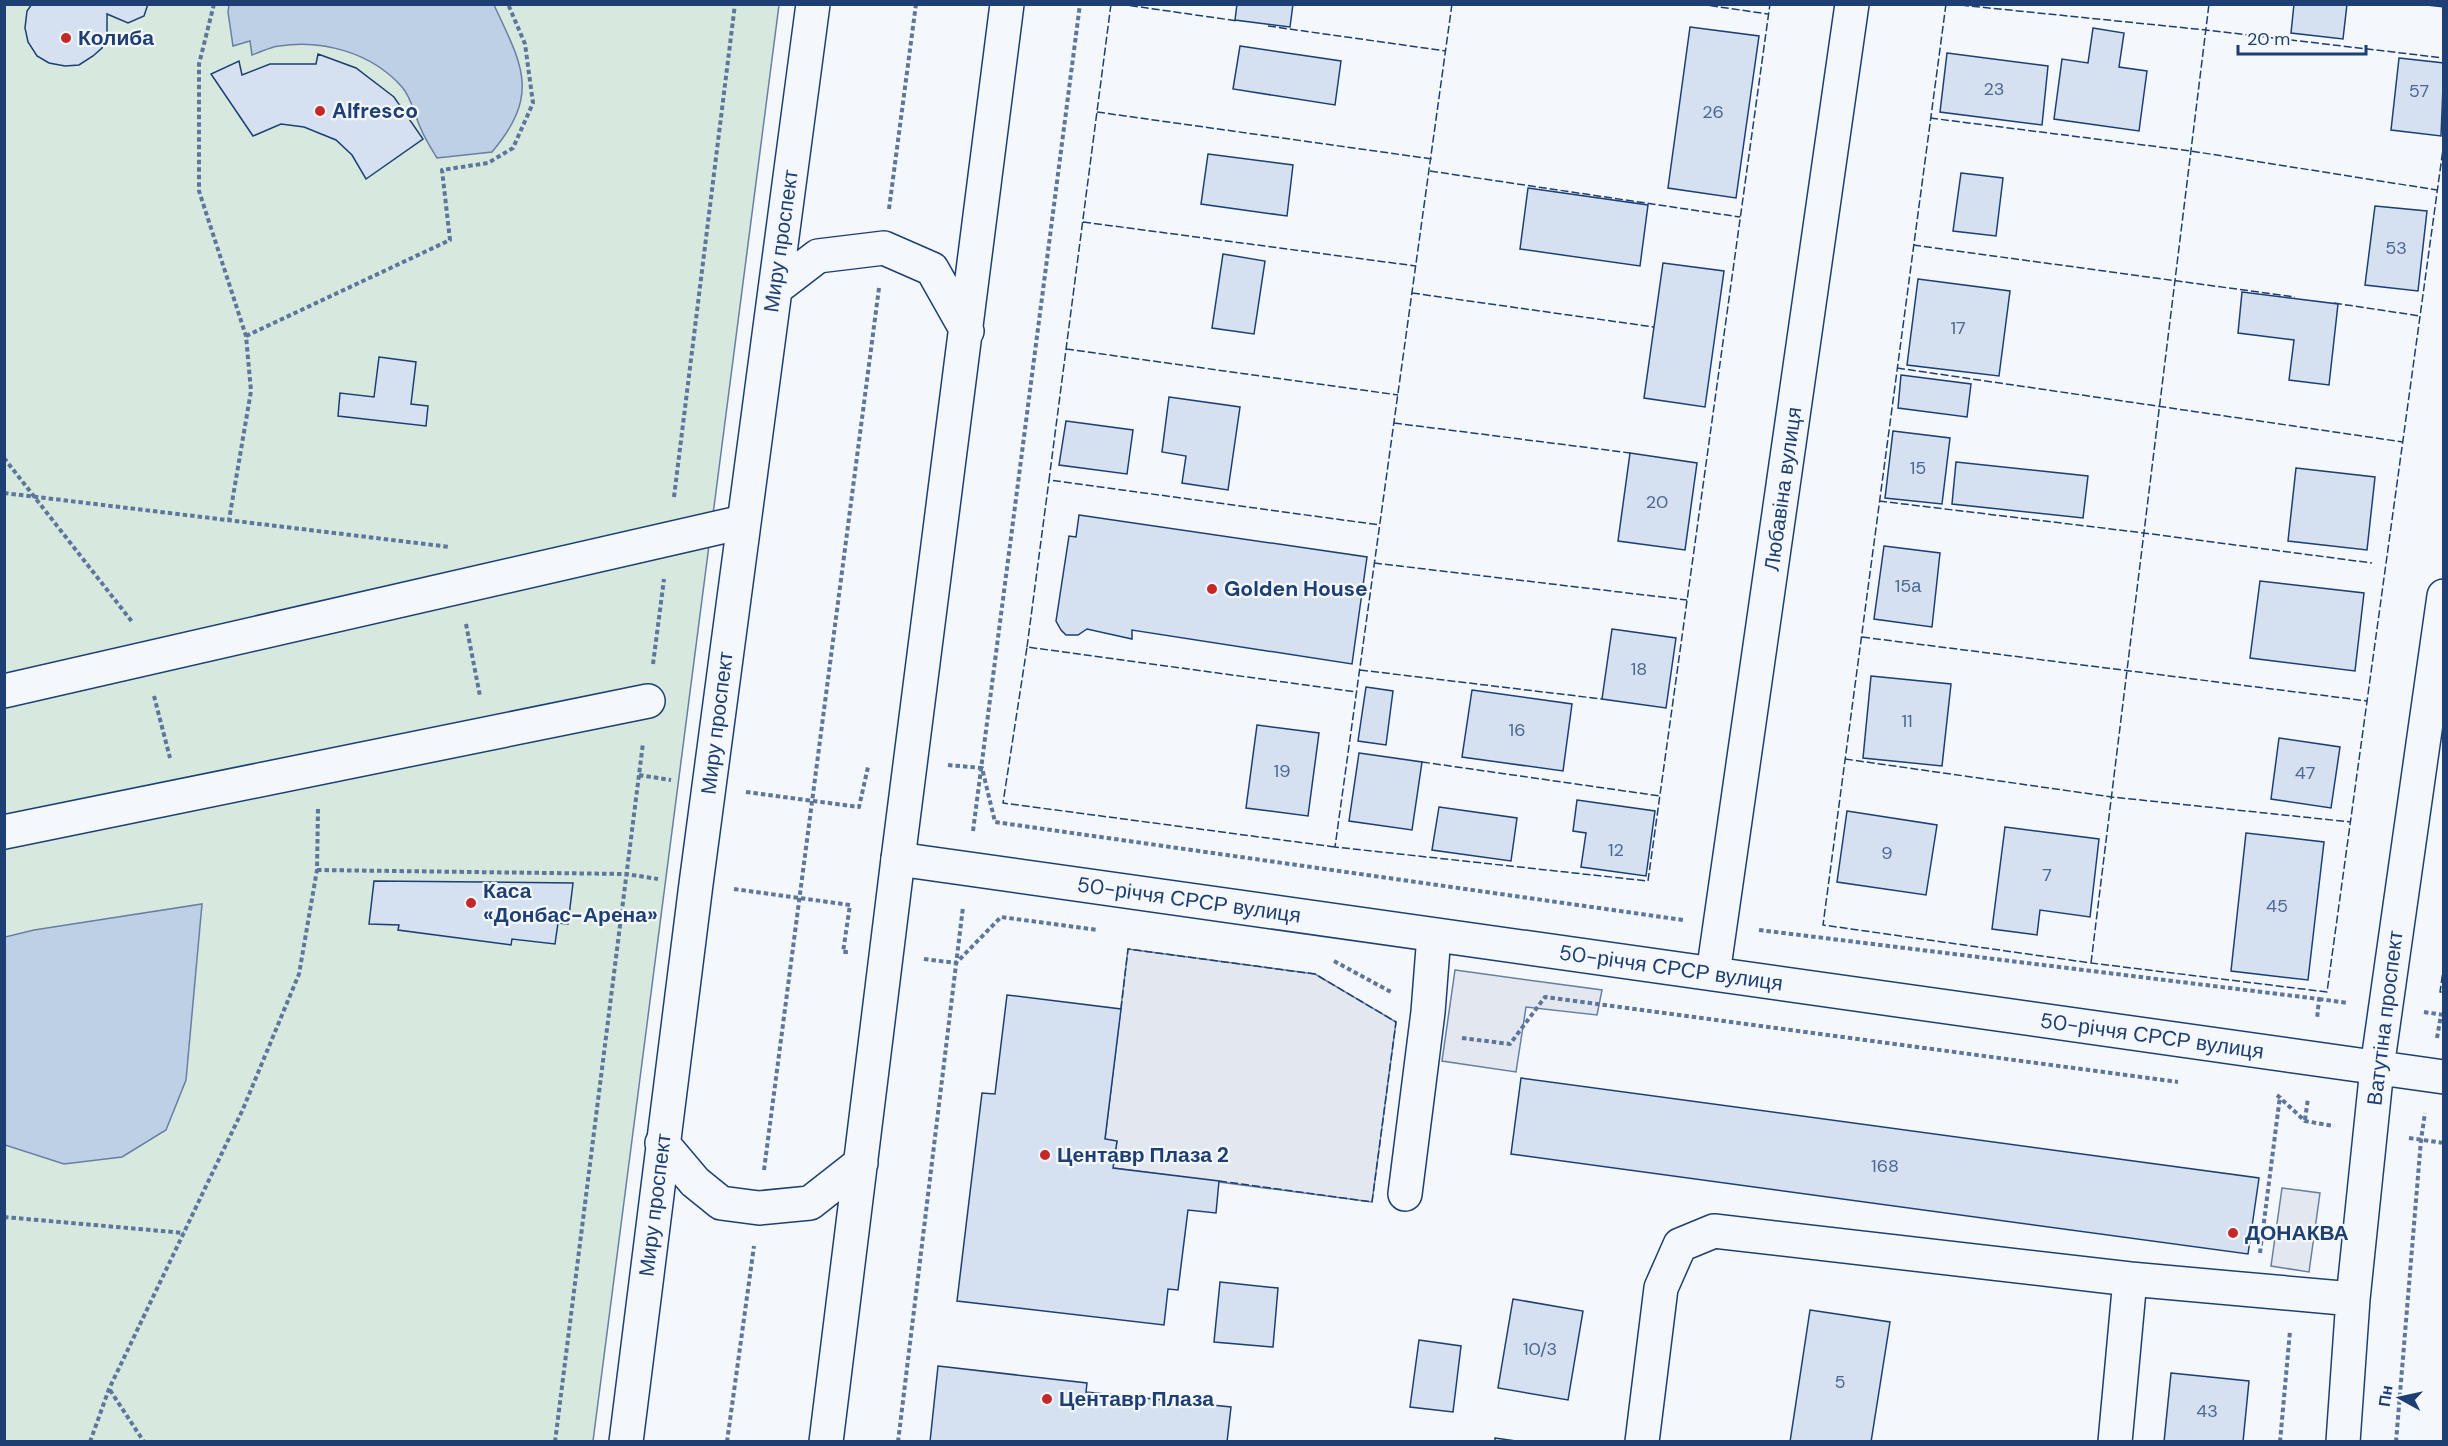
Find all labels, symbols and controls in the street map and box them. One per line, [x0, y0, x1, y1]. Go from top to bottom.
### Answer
scale bar [2238, 18, 2366, 56]
place label: Колиба [78, 24, 154, 52]
text: 20 m [2247, 27, 2290, 51]
marker: Колиба [59, 31, 73, 45]
house number: 23 [1983, 77, 2005, 101]
house number: 57 [2409, 79, 2429, 103]
place label: Alfresco [332, 97, 418, 125]
house number: 26 [1702, 100, 1724, 124]
marker: Alfresco [313, 104, 327, 118]
street label: Миру проспект [757, 167, 805, 314]
house number: 53 [2385, 236, 2407, 260]
house number: 17 [1950, 316, 1966, 340]
street label: Любавіна вулиця [1758, 405, 1808, 573]
house number: 15 [1910, 456, 1926, 480]
house number: 20 [1646, 490, 1668, 514]
house number: 15а [1895, 574, 1922, 598]
place label: Golden House [1224, 575, 1368, 603]
marker: Golden House [1205, 582, 1219, 596]
street label: Миру проспект [694, 649, 740, 796]
house number: 18 [1631, 657, 1647, 681]
house number: 11 [1901, 709, 1913, 733]
house number: 16 [1509, 718, 1525, 742]
house number: 19 [1274, 759, 1290, 783]
house number: 47 [2295, 761, 2315, 785]
house number: 12 [1608, 838, 1624, 862]
house number: 9 [1881, 841, 1893, 865]
house number: 7 [2042, 863, 2052, 887]
street label: 50-річчя СРСР вулиця [1075, 870, 1303, 930]
place label: Каса «Донбас-Арена» [483, 877, 658, 929]
house number: 45 [2266, 894, 2288, 918]
marker: Каса «Донбас-Арена» [464, 896, 478, 910]
street label: Ватутіна проспект [2360, 929, 2410, 1107]
street label: 50-річчя СРСР вулиця [1557, 938, 1785, 998]
street label: 50-річчя СРСР вулиця [2038, 1006, 2266, 1066]
street label: Миру проспект [632, 1131, 678, 1278]
place label: Центавр Плаза 2 [1057, 1141, 1229, 1169]
marker: Центавр Плаза 2 [1038, 1148, 1052, 1162]
house number: 168 [1871, 1154, 1899, 1178]
place label: ДОНАКВА [2245, 1219, 2349, 1247]
marker: ДОНАКВА [2226, 1226, 2240, 1240]
house number: 10/3 [1523, 1337, 1557, 1361]
north arrow [2370, 1368, 2430, 1428]
house number: 5 [1835, 1370, 1845, 1394]
text: Пн [2374, 1384, 2398, 1408]
place label: Центавр Плаза [1059, 1385, 1214, 1413]
marker: Центавр Плаза [1040, 1392, 1054, 1406]
house number: 43 [2196, 1399, 2218, 1423]

